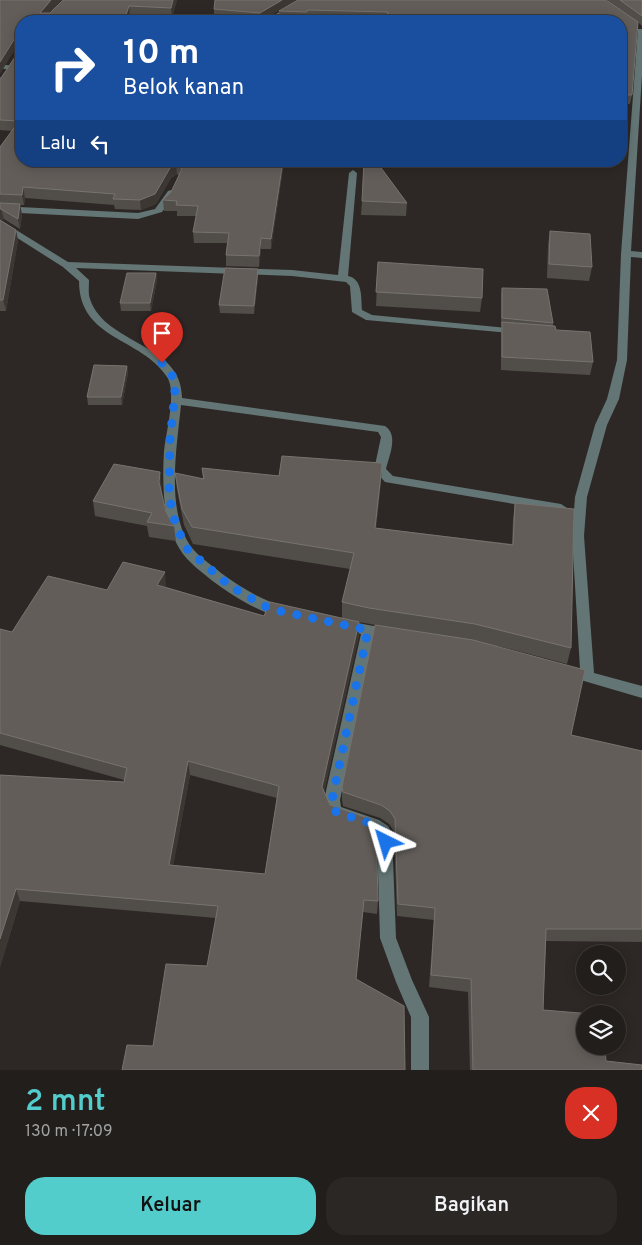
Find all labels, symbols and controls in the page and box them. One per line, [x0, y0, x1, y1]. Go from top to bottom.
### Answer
text: 10 m [123, 32, 199, 76]
icon: right [40, 35, 105, 100]
text: Belok kanan [123, 75, 244, 102]
icon: left [86, 130, 114, 158]
text: Lalu [40, 132, 76, 156]
pin [141, 312, 183, 363]
icon: arrive [148, 319, 176, 347]
position arrow [359, 815, 411, 867]
map controls [576, 945, 626, 1055]
button: search [576, 945, 626, 995]
button: layers [576, 1005, 626, 1055]
text: 2 mnt [25, 1084, 106, 1121]
button: close [565, 1087, 617, 1139]
text: 130 m · 17:09 [25, 1122, 113, 1142]
button: Keluar [25, 1177, 316, 1235]
button: Bagikan [326, 1177, 617, 1235]

